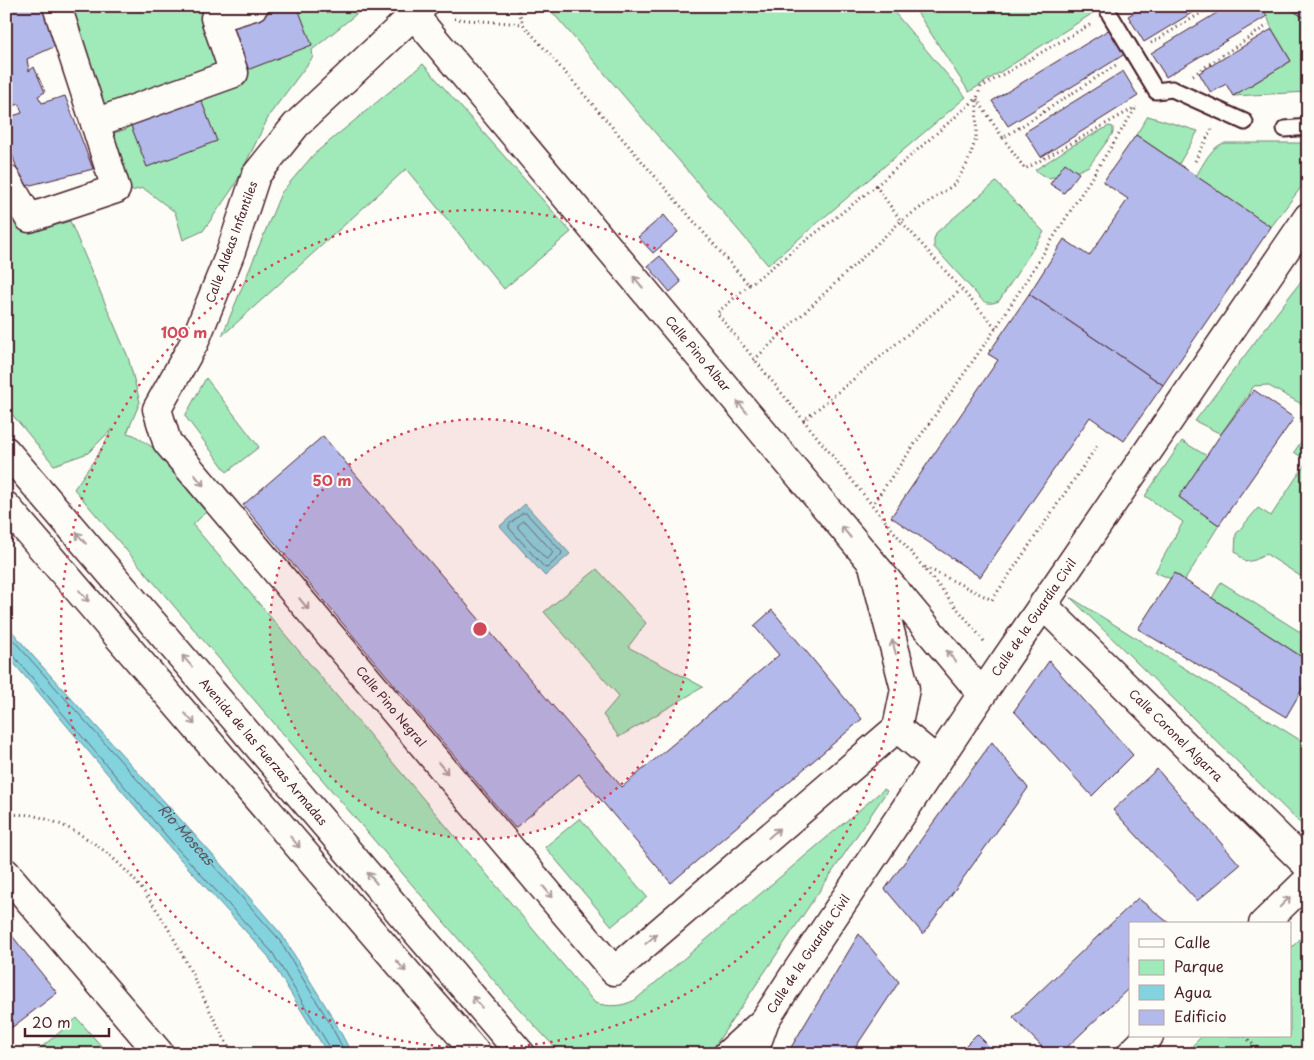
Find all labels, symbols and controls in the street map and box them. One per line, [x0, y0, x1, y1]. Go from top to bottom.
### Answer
street label: Calle Aldeas Infantiles [201, 178, 262, 305]
one-way arrow [632, 276, 643, 289]
street label: Calle Pino Albar [661, 312, 736, 396]
text: 100 m [161, 320, 207, 343]
one-way arrow [737, 401, 748, 414]
text: 50 m [313, 468, 351, 491]
one-way arrow [193, 473, 205, 486]
one-way arrow [841, 525, 852, 538]
one-way arrow [75, 531, 86, 544]
street label: Calle de la Guardia Civil [987, 555, 1080, 680]
one-way arrow [78, 589, 89, 602]
one-way arrow [298, 597, 309, 610]
centre of rings [471, 620, 489, 638]
one-way arrow [889, 639, 898, 655]
one-way arrow [945, 650, 956, 663]
one-way arrow [181, 655, 192, 668]
street label: Calle Pino Negral [352, 662, 431, 750]
street label: Avenida de las Fuerzas Armadas [196, 674, 332, 829]
street label: Calle Coronel Algarra [1125, 684, 1227, 785]
one-way arrow [184, 713, 195, 726]
one-way arrow [437, 761, 448, 774]
water label: Rio Moscas [153, 799, 220, 871]
one-way arrow [768, 828, 781, 839]
one-way arrow [290, 836, 301, 849]
one-way arrow [366, 872, 377, 885]
one-way arrow [542, 885, 553, 898]
street label: Calle de la Guardia Civil [762, 891, 854, 1017]
one-way arrow [1279, 896, 1292, 908]
legend [1129, 922, 1292, 1038]
text: Calle [1174, 930, 1211, 953]
one-way arrow [645, 933, 658, 945]
text: Parque [1174, 954, 1224, 977]
one-way arrow [396, 959, 407, 972]
text: Agua [1174, 980, 1212, 1003]
one-way arrow [471, 995, 483, 1008]
text: Edificio [1174, 1004, 1227, 1027]
scale bar [25, 1005, 109, 1037]
text: 20 m [32, 1010, 71, 1033]

